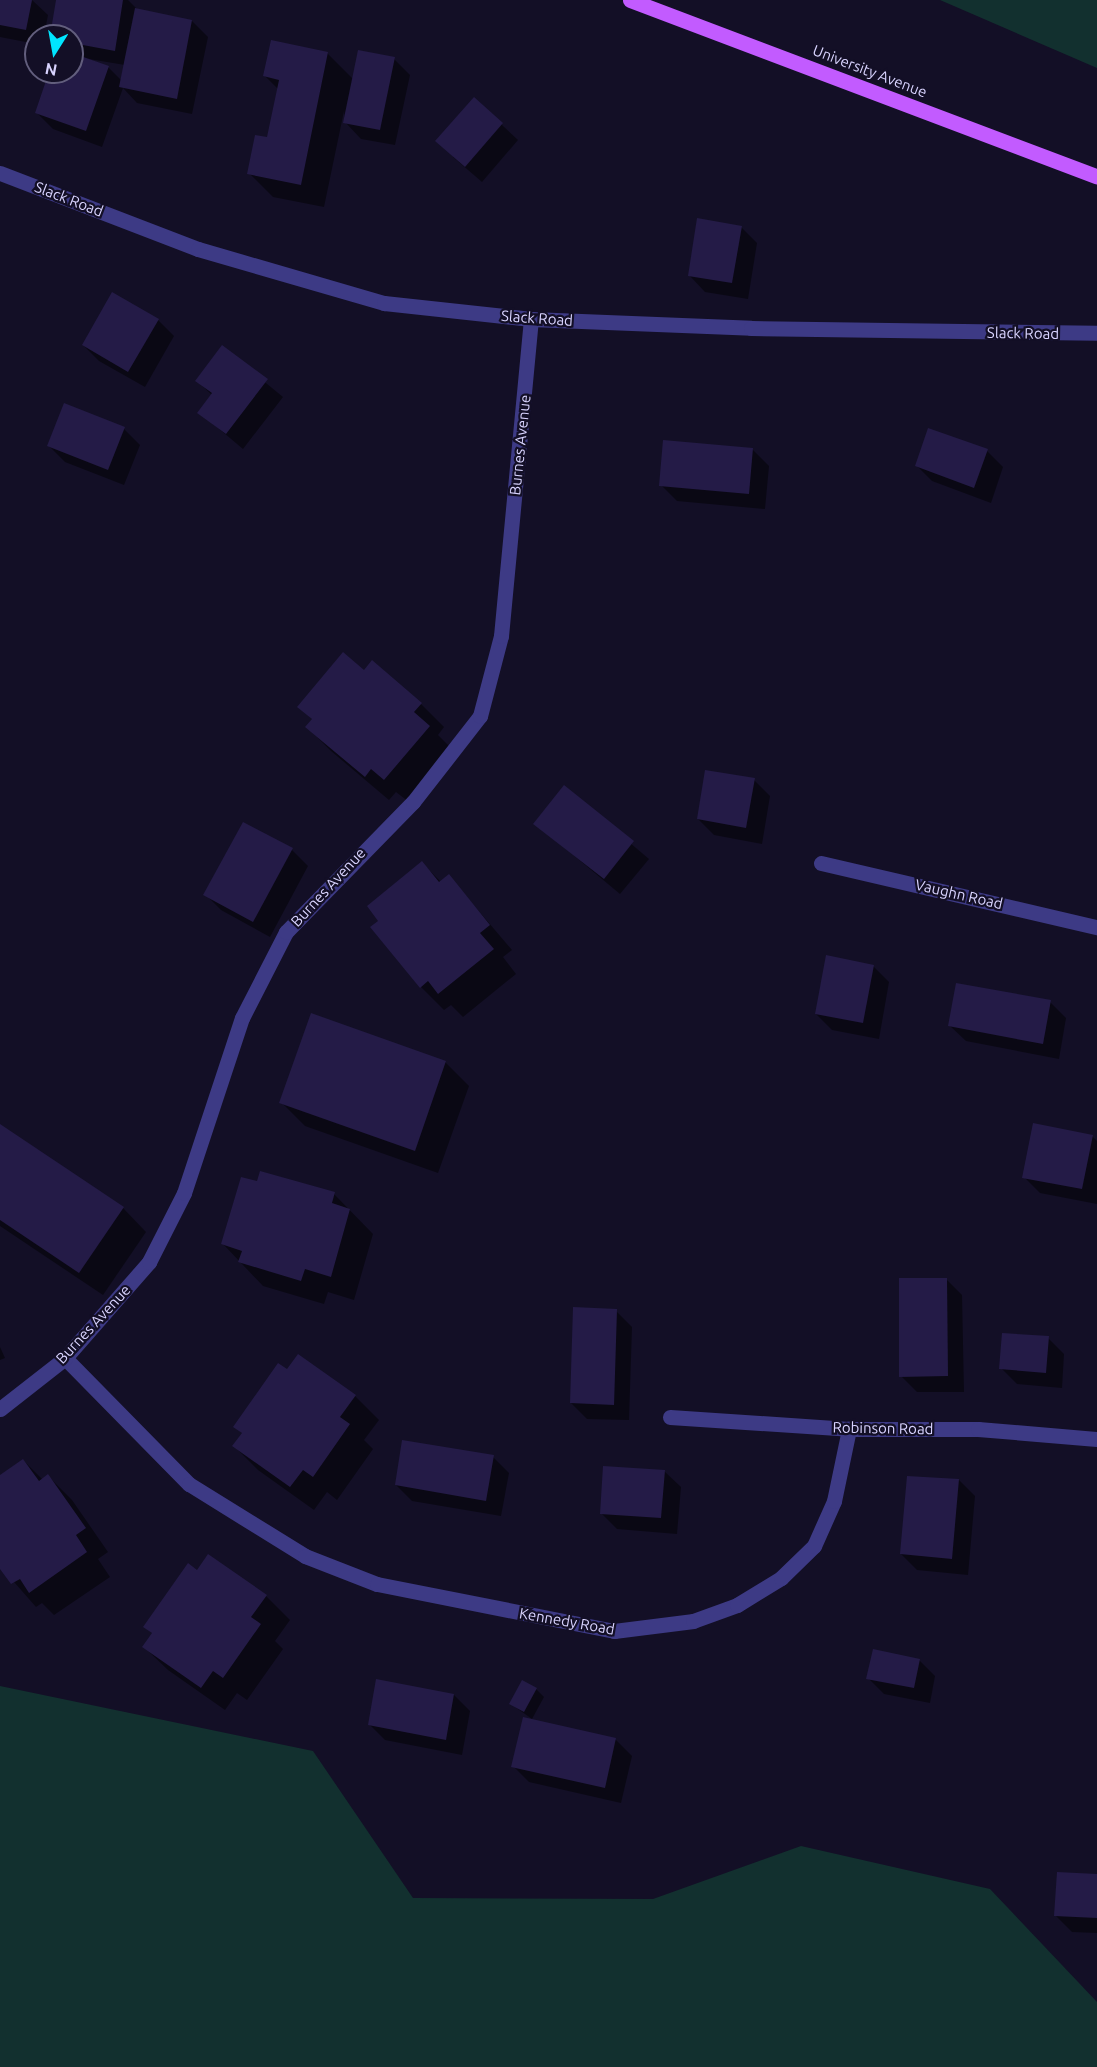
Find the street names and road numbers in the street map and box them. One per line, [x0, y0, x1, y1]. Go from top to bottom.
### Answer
street label: University Avenue [810, 41, 930, 101]
street label: Slack Road [32, 178, 106, 220]
street label: Slack Road [500, 307, 574, 329]
street label: Slack Road [987, 323, 1059, 343]
street label: Burnes Avenue [506, 394, 534, 496]
street label: Burnes Avenue [287, 844, 369, 930]
street label: Vaughn Road [913, 875, 1005, 913]
street label: Burnes Avenue [52, 1281, 134, 1367]
street label: Robinson Road [832, 1418, 934, 1438]
street label: Kennedy Road [518, 1604, 616, 1638]

